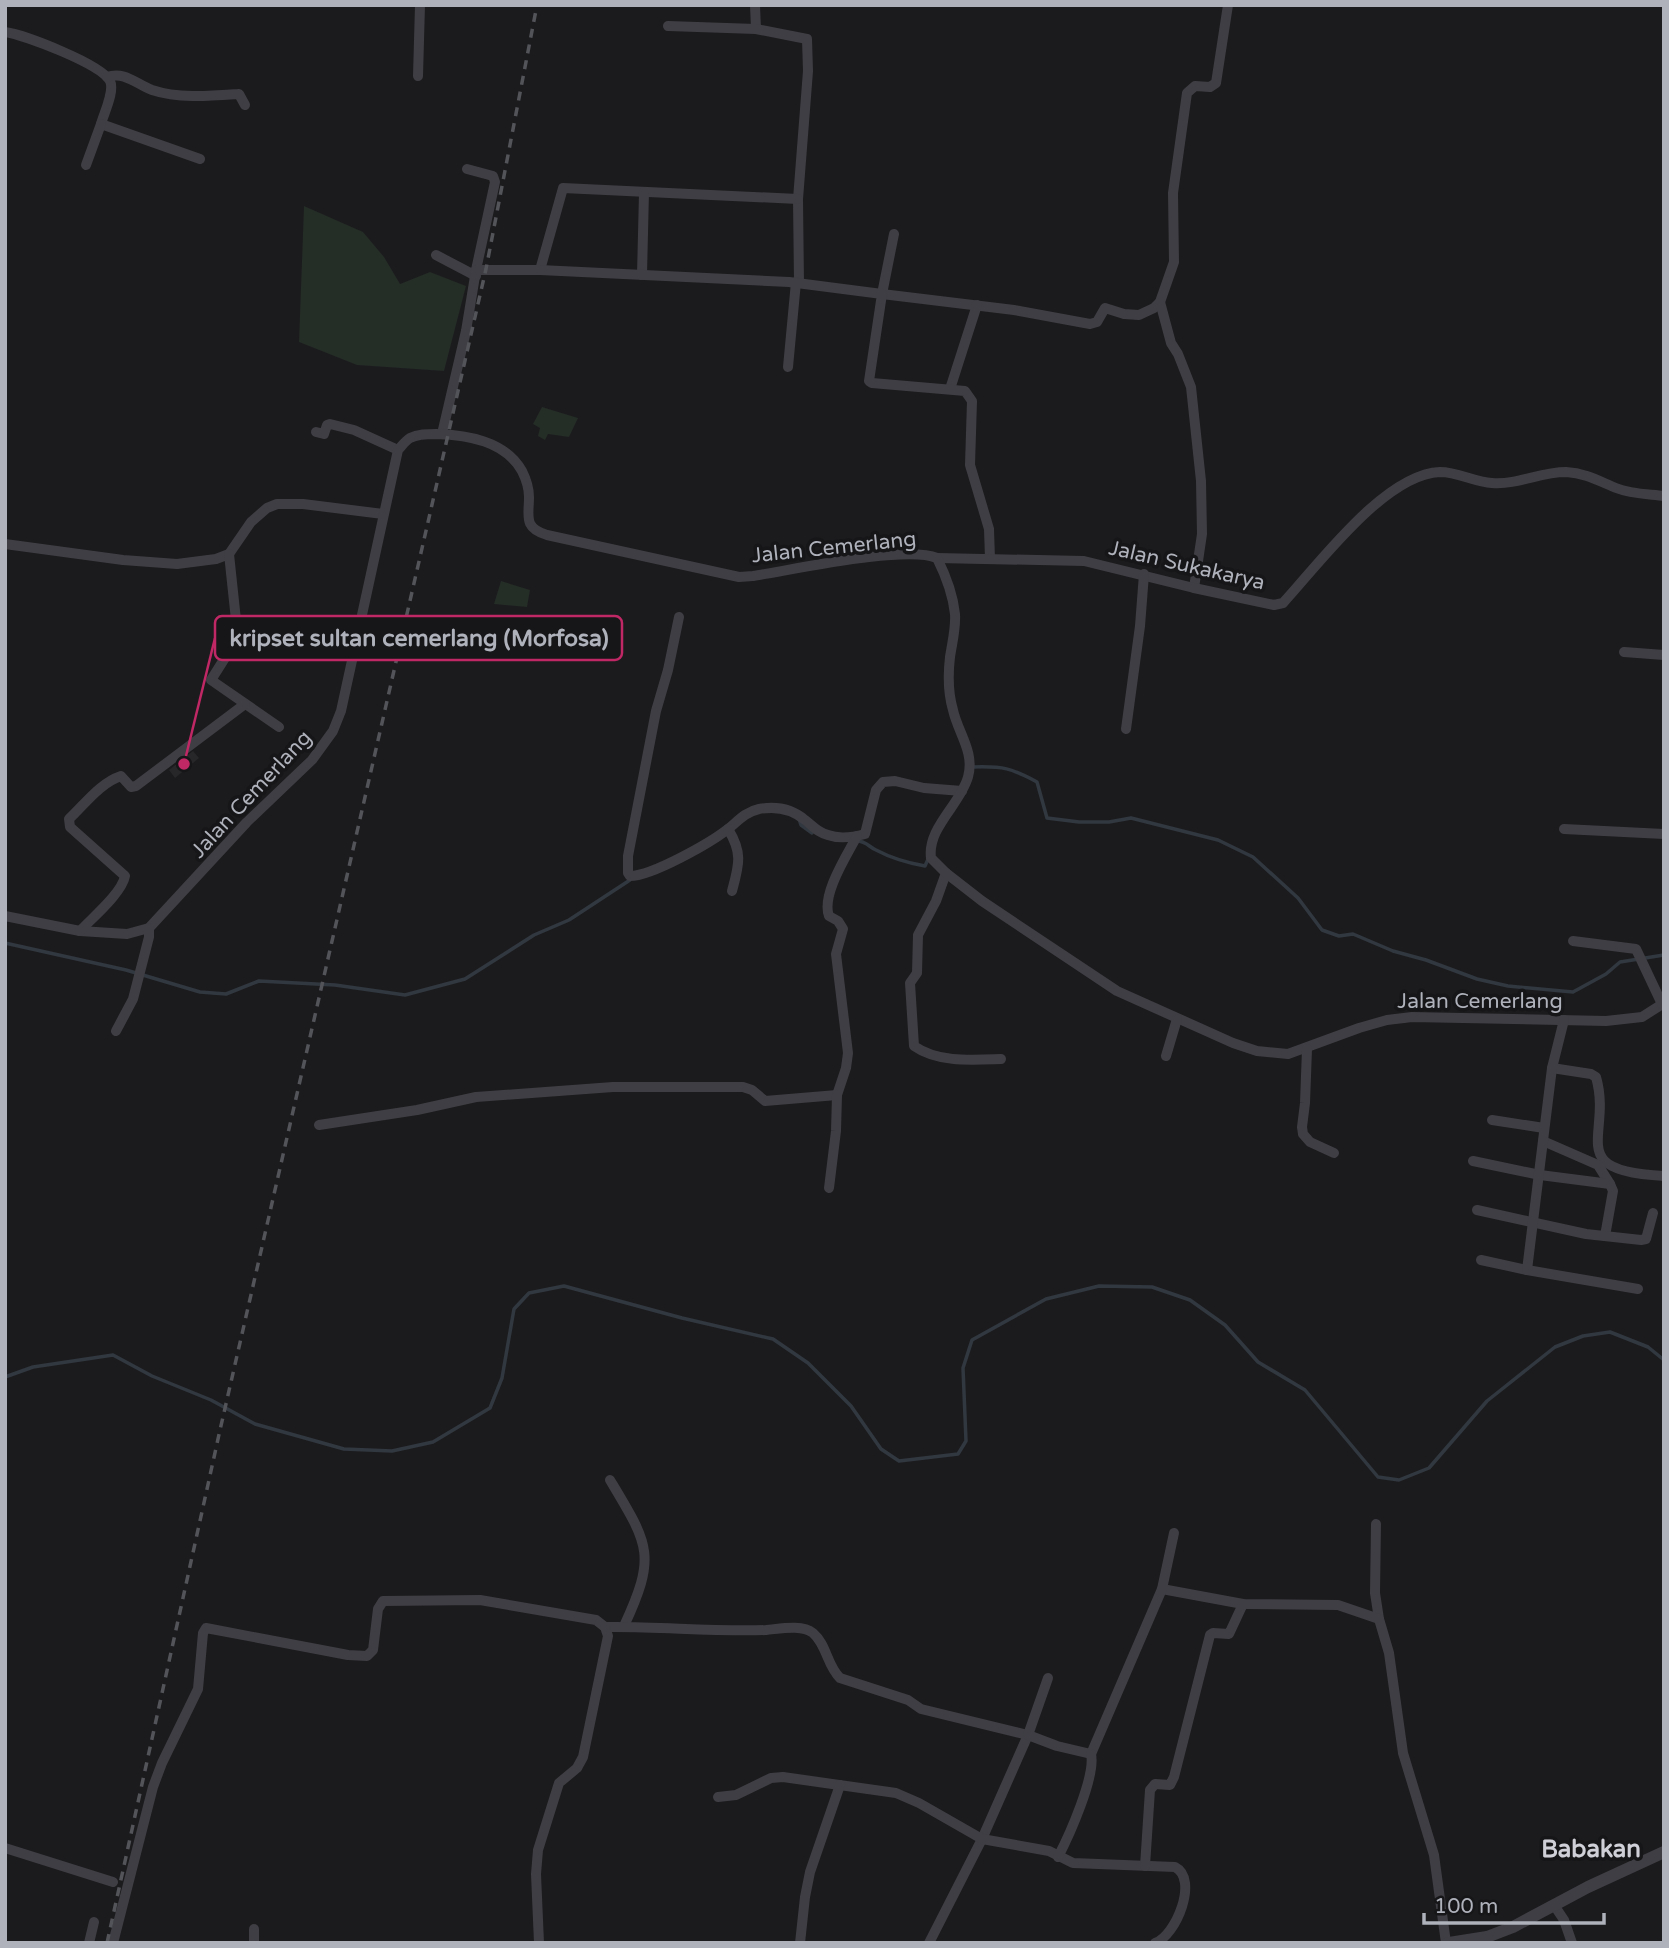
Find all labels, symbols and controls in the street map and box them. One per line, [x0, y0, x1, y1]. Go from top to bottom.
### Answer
street label: Jalan Cemerlang [751, 526, 918, 569]
street label: Jalan Sukakarya [1106, 535, 1267, 596]
callout: kripset sultan cemerlang (Morfosa) [215, 616, 622, 660]
text: kripset sultan cemerlang (Morfosa) [229, 625, 609, 653]
street label: Jalan Cemerlang [186, 725, 317, 863]
street label: Jalan Cemerlang [1397, 989, 1563, 1014]
district label: Babakan [1541, 1835, 1641, 1864]
scale bar [1424, 1882, 1604, 1926]
text: 100 m [1434, 1894, 1498, 1919]

